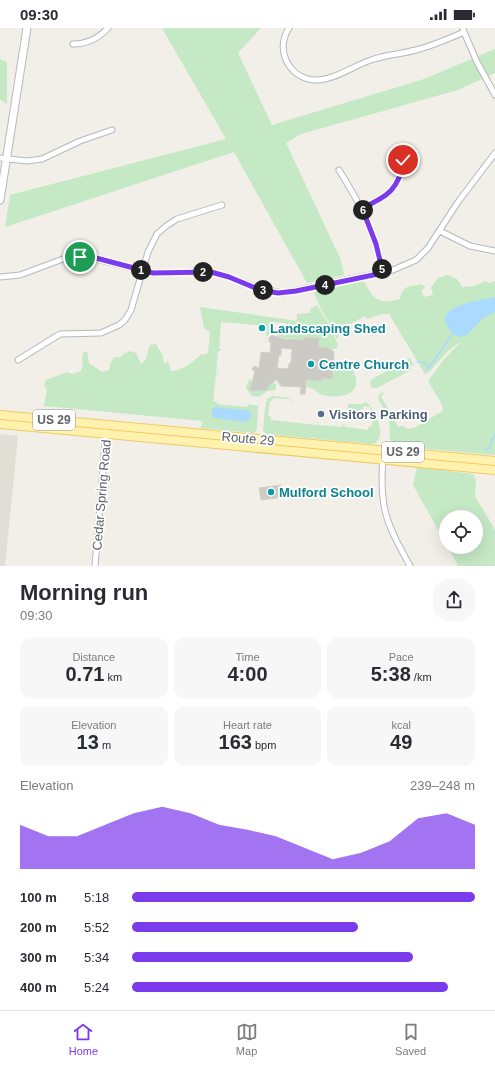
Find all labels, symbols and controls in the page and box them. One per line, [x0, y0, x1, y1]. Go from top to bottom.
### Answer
text: 09:30 [20, 6, 58, 23]
pin [386, 143, 420, 177]
icon: check [392, 149, 414, 171]
pin: 6 [353, 200, 373, 220]
text: 6 [360, 204, 366, 216]
pin [63, 240, 97, 274]
icon: arrive [69, 246, 91, 268]
pin: 5 [372, 259, 392, 279]
pin: 1 [131, 260, 151, 280]
pin: 2 [193, 262, 213, 282]
text: 5 [379, 263, 385, 275]
text: 1 [138, 264, 144, 276]
text: 2 [200, 266, 206, 278]
pin: 4 [315, 275, 335, 295]
text: 4 [322, 279, 328, 291]
pin: 3 [253, 280, 273, 300]
text: 3 [260, 284, 266, 296]
place label: Landscaping Shed [270, 321, 386, 336]
marker: Landscaping Shed [257, 323, 267, 333]
place label: Centre Church [319, 357, 409, 372]
marker: Centre Church [306, 359, 316, 369]
place label: Visitors Parking [329, 407, 428, 422]
marker: Visitors Parking [316, 409, 326, 419]
road number: US 29 [33, 410, 75, 430]
street label: Route 29 [221, 429, 275, 448]
street label: Cedar Spring Road [89, 439, 114, 551]
road number: US 29 [382, 442, 424, 462]
place label: Mulford School [279, 485, 374, 500]
marker: Mulford School [266, 487, 276, 497]
map controls [439, 510, 483, 554]
button: locate [439, 510, 483, 554]
button: share [433, 579, 475, 621]
text: Morning run [20, 580, 148, 605]
text: 09:30 [20, 608, 53, 623]
text: Distance [72, 651, 115, 663]
text: Time [235, 651, 260, 663]
text: Pace [389, 651, 414, 663]
text: 0.71 [65, 663, 104, 685]
text: 4:00 [227, 663, 268, 685]
text: 5:38 [371, 663, 411, 685]
text: km [104, 671, 122, 683]
text: /km [411, 671, 432, 683]
text: Elevation [71, 719, 116, 731]
text: Heart rate [223, 719, 272, 731]
text: kcal [391, 719, 411, 731]
text: 13 [77, 731, 99, 753]
text: 163 [219, 731, 252, 753]
text: 49 [390, 731, 412, 753]
text: m [99, 739, 111, 751]
text: bpm [252, 739, 276, 751]
text: Elevation [20, 778, 73, 793]
text: 239–248 m [410, 778, 475, 793]
text: 100 m [20, 890, 57, 905]
text: 5:18 [84, 890, 109, 905]
text: 200 m [20, 920, 57, 935]
text: 5:52 [84, 920, 109, 935]
text: 300 m [20, 950, 57, 965]
text: 5:34 [84, 950, 109, 965]
text: 400 m [20, 980, 57, 995]
text: 5:24 [84, 980, 109, 995]
tab: Home [69, 1021, 98, 1057]
tab: Map [236, 1021, 258, 1057]
tab: Saved [395, 1021, 426, 1057]

